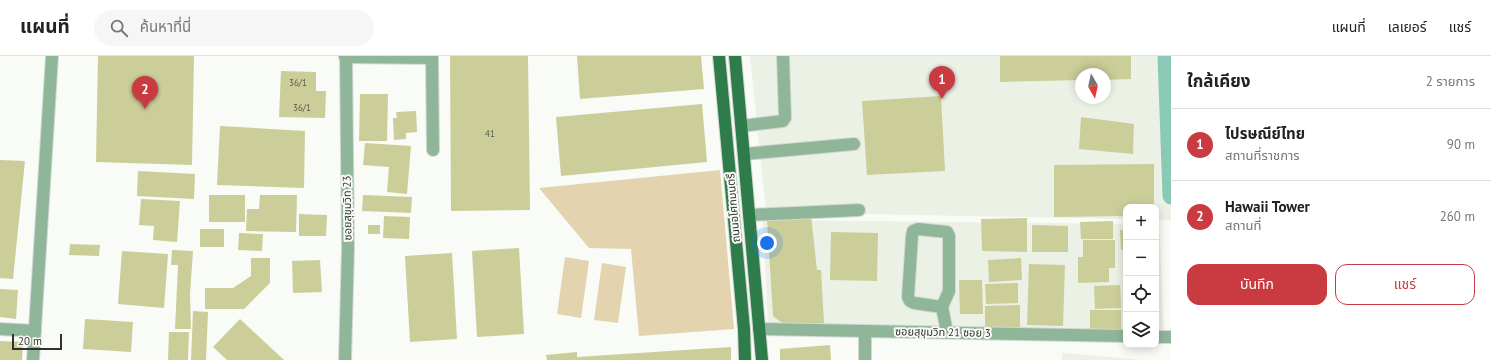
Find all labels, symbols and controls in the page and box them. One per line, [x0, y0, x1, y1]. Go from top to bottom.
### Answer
search box [94, 10, 374, 46]
text: แผนที่ [20, 14, 70, 38]
icon: search [108, 17, 130, 39]
text: ค้นหาที่นี่ [140, 17, 191, 36]
text: แผนที่ [1332, 18, 1366, 36]
text: เลเยอร์ [1388, 18, 1427, 36]
text: แชร์ [1449, 18, 1471, 36]
pin: 1 [929, 66, 955, 99]
north arrow [1075, 68, 1111, 104]
text: ใกล้เคียง [1187, 70, 1250, 92]
text: 2 รายการ [1426, 73, 1475, 90]
pin: 2 [132, 76, 158, 109]
house number: 36/1 [289, 77, 307, 88]
house number: 36/1 [293, 102, 311, 113]
text: ไปรษณีย์ไทย [1225, 124, 1305, 143]
house number: 41 [485, 128, 495, 139]
text: 1 [1196, 136, 1204, 153]
text: 90 m [1447, 136, 1475, 153]
text: สถานที่ราชการ [1225, 147, 1300, 164]
street label: ถนนอโศกมนตรี [723, 172, 743, 243]
street label: ซอยสุขุมวิท 23 [339, 175, 355, 241]
text: Hawaii Tower [1225, 197, 1310, 216]
map controls [1123, 204, 1159, 348]
button: + [1123, 204, 1159, 240]
text: 2 [1196, 208, 1204, 225]
text: 260 m [1440, 208, 1475, 225]
text: สถานที่ [1225, 217, 1261, 234]
your location [757, 233, 777, 253]
button: − [1123, 240, 1159, 276]
button: บันทึก [1187, 264, 1327, 305]
button: แชร์ [1335, 264, 1475, 305]
button: locate [1123, 276, 1159, 312]
button: layers [1123, 312, 1159, 348]
street label: ซอยสุขุมวิท 21 ซอย 3 [895, 324, 991, 340]
scale bar [12, 332, 62, 351]
text: 20 m [18, 334, 42, 348]

